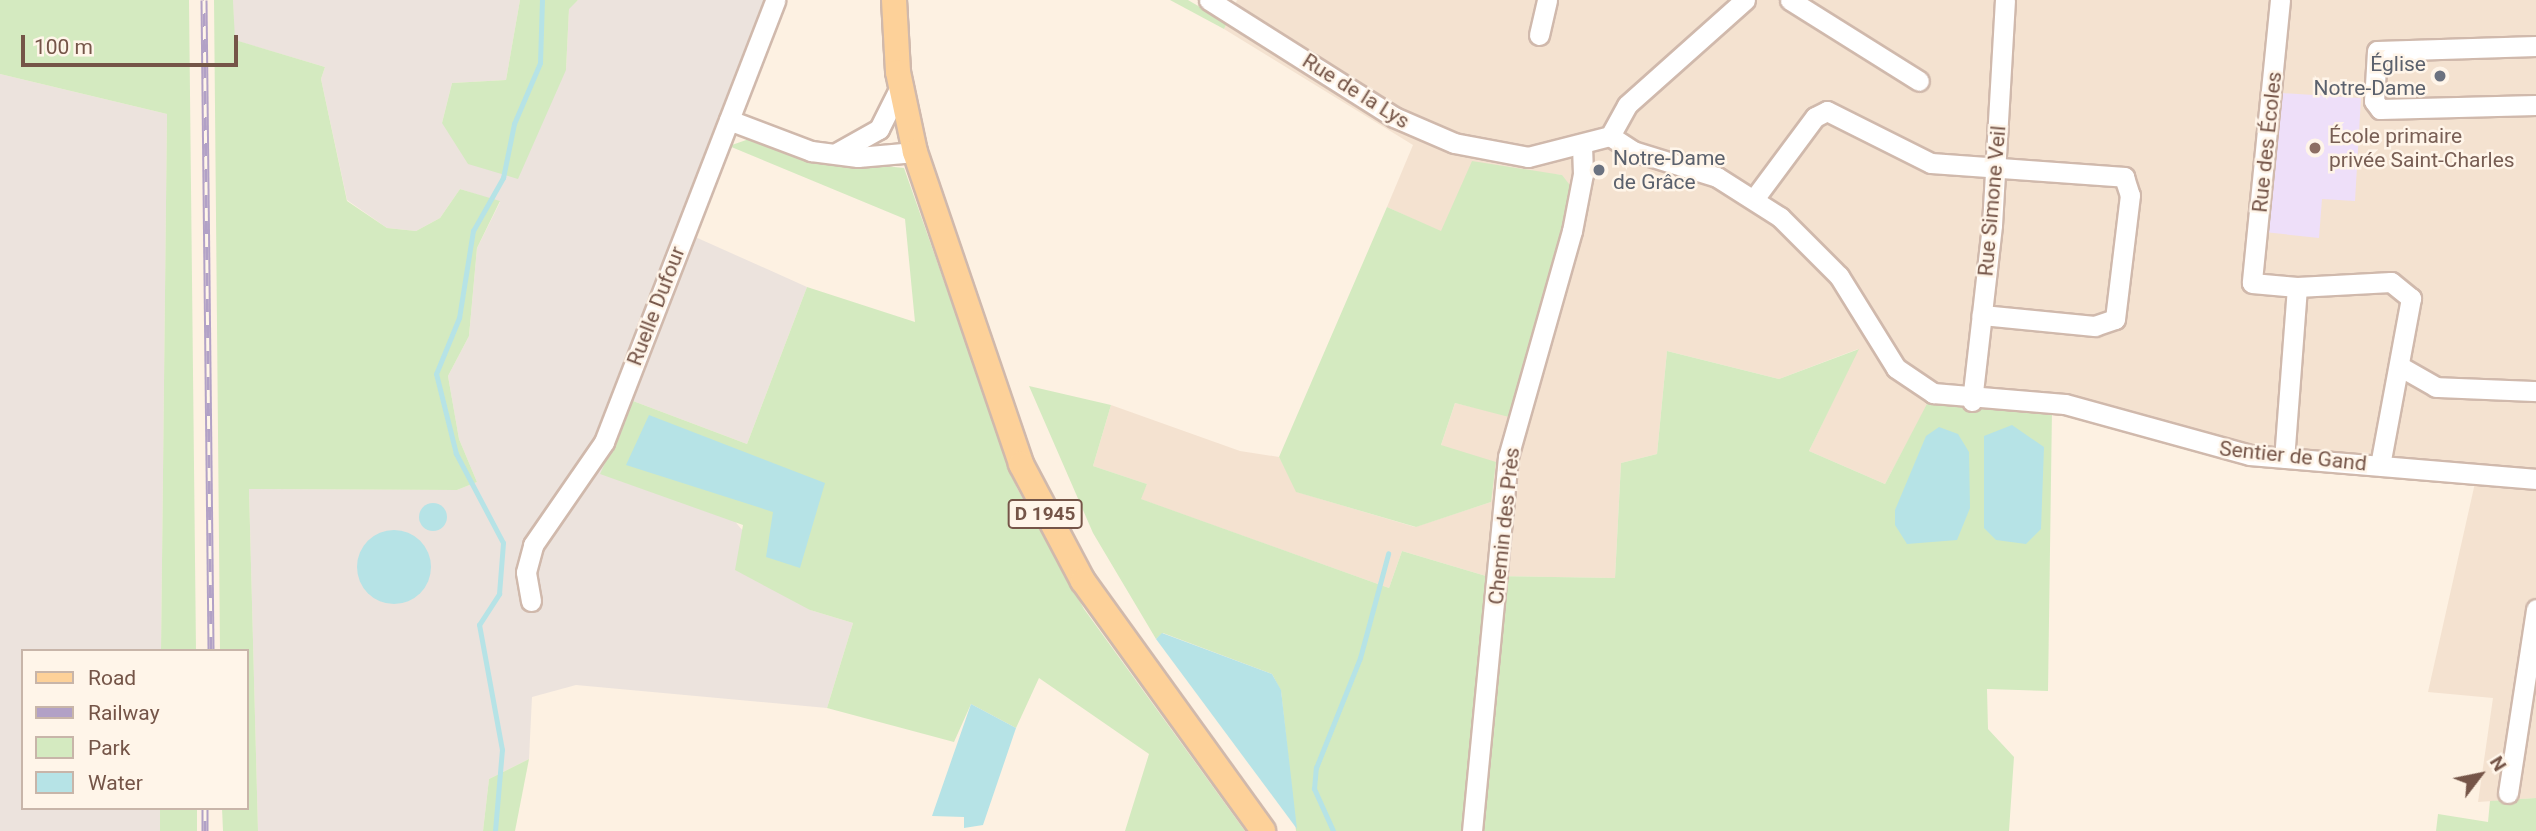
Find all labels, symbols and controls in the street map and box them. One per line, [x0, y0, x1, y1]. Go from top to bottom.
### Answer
scale bar [24, 21, 242, 65]
text: 100 m [34, 35, 93, 59]
street label: Rue de la Lys [1298, 48, 1414, 134]
place label: Église Notre-Dame [2314, 51, 2426, 101]
marker: Église Notre-Dame [2432, 68, 2448, 84]
street label: Rue des Écoles [2247, 70, 2287, 214]
place label: École primaire privée Saint-Charles [2329, 123, 2515, 173]
street label: Rue Simone Veil [1973, 125, 2011, 277]
marker: École primaire privée Saint-Charles [2307, 140, 2323, 156]
place label: Notre-Dame de Grâce [1613, 145, 1725, 195]
marker: Notre-Dame de Grâce [1591, 162, 1607, 178]
street label: Ruelle Dufour [622, 243, 690, 369]
street label: Sentier de Gand [2218, 436, 2368, 476]
street label: Chemin des Près [1483, 446, 1525, 606]
road number: D 1945 [1006, 499, 1084, 530]
legend [21, 649, 248, 810]
text: Road [88, 666, 136, 690]
text: Railway [88, 701, 160, 725]
text: Park [88, 736, 130, 760]
north arrow [2445, 740, 2515, 810]
text: N [2485, 752, 2512, 775]
text: Water [88, 771, 143, 795]

